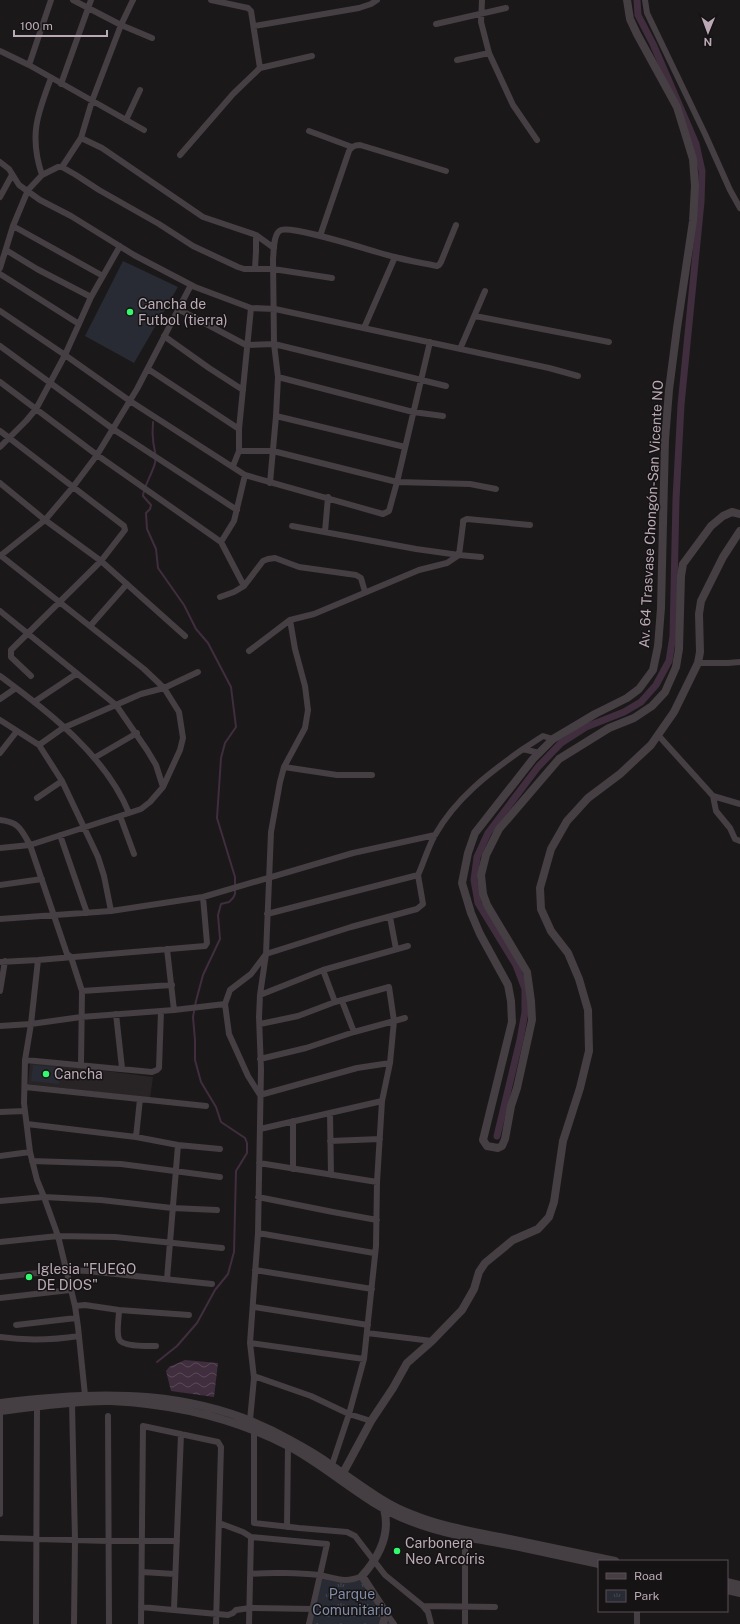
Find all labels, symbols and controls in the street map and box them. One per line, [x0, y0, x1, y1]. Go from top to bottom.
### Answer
scale bar [14, 12, 107, 38]
north arrow [688, 12, 728, 52]
text: 100 m [20, 19, 53, 33]
text: N [703, 36, 712, 48]
place label: Cancha de Futbol (tierra) [138, 296, 228, 328]
marker: Cancha de Futbol (tierra) [125, 307, 135, 317]
street label: Av. 64 Trasvase Chongón-San Vicente NO [636, 380, 666, 648]
place label: Cancha [54, 1066, 103, 1082]
marker: Cancha [41, 1069, 51, 1079]
place label: Iglesia "FUEGO DE DIOS" [37, 1261, 136, 1293]
marker: Iglesia "FUEGO DE DIOS" [24, 1272, 34, 1282]
place label: Carbonera Neo Arcoíris [405, 1535, 485, 1567]
marker: Carbonera Neo Arcoíris [392, 1546, 402, 1556]
legend [598, 1560, 728, 1612]
text: Road [634, 1569, 662, 1583]
park label: Parque Comunitario [312, 1586, 392, 1618]
text: Park [634, 1589, 660, 1603]

